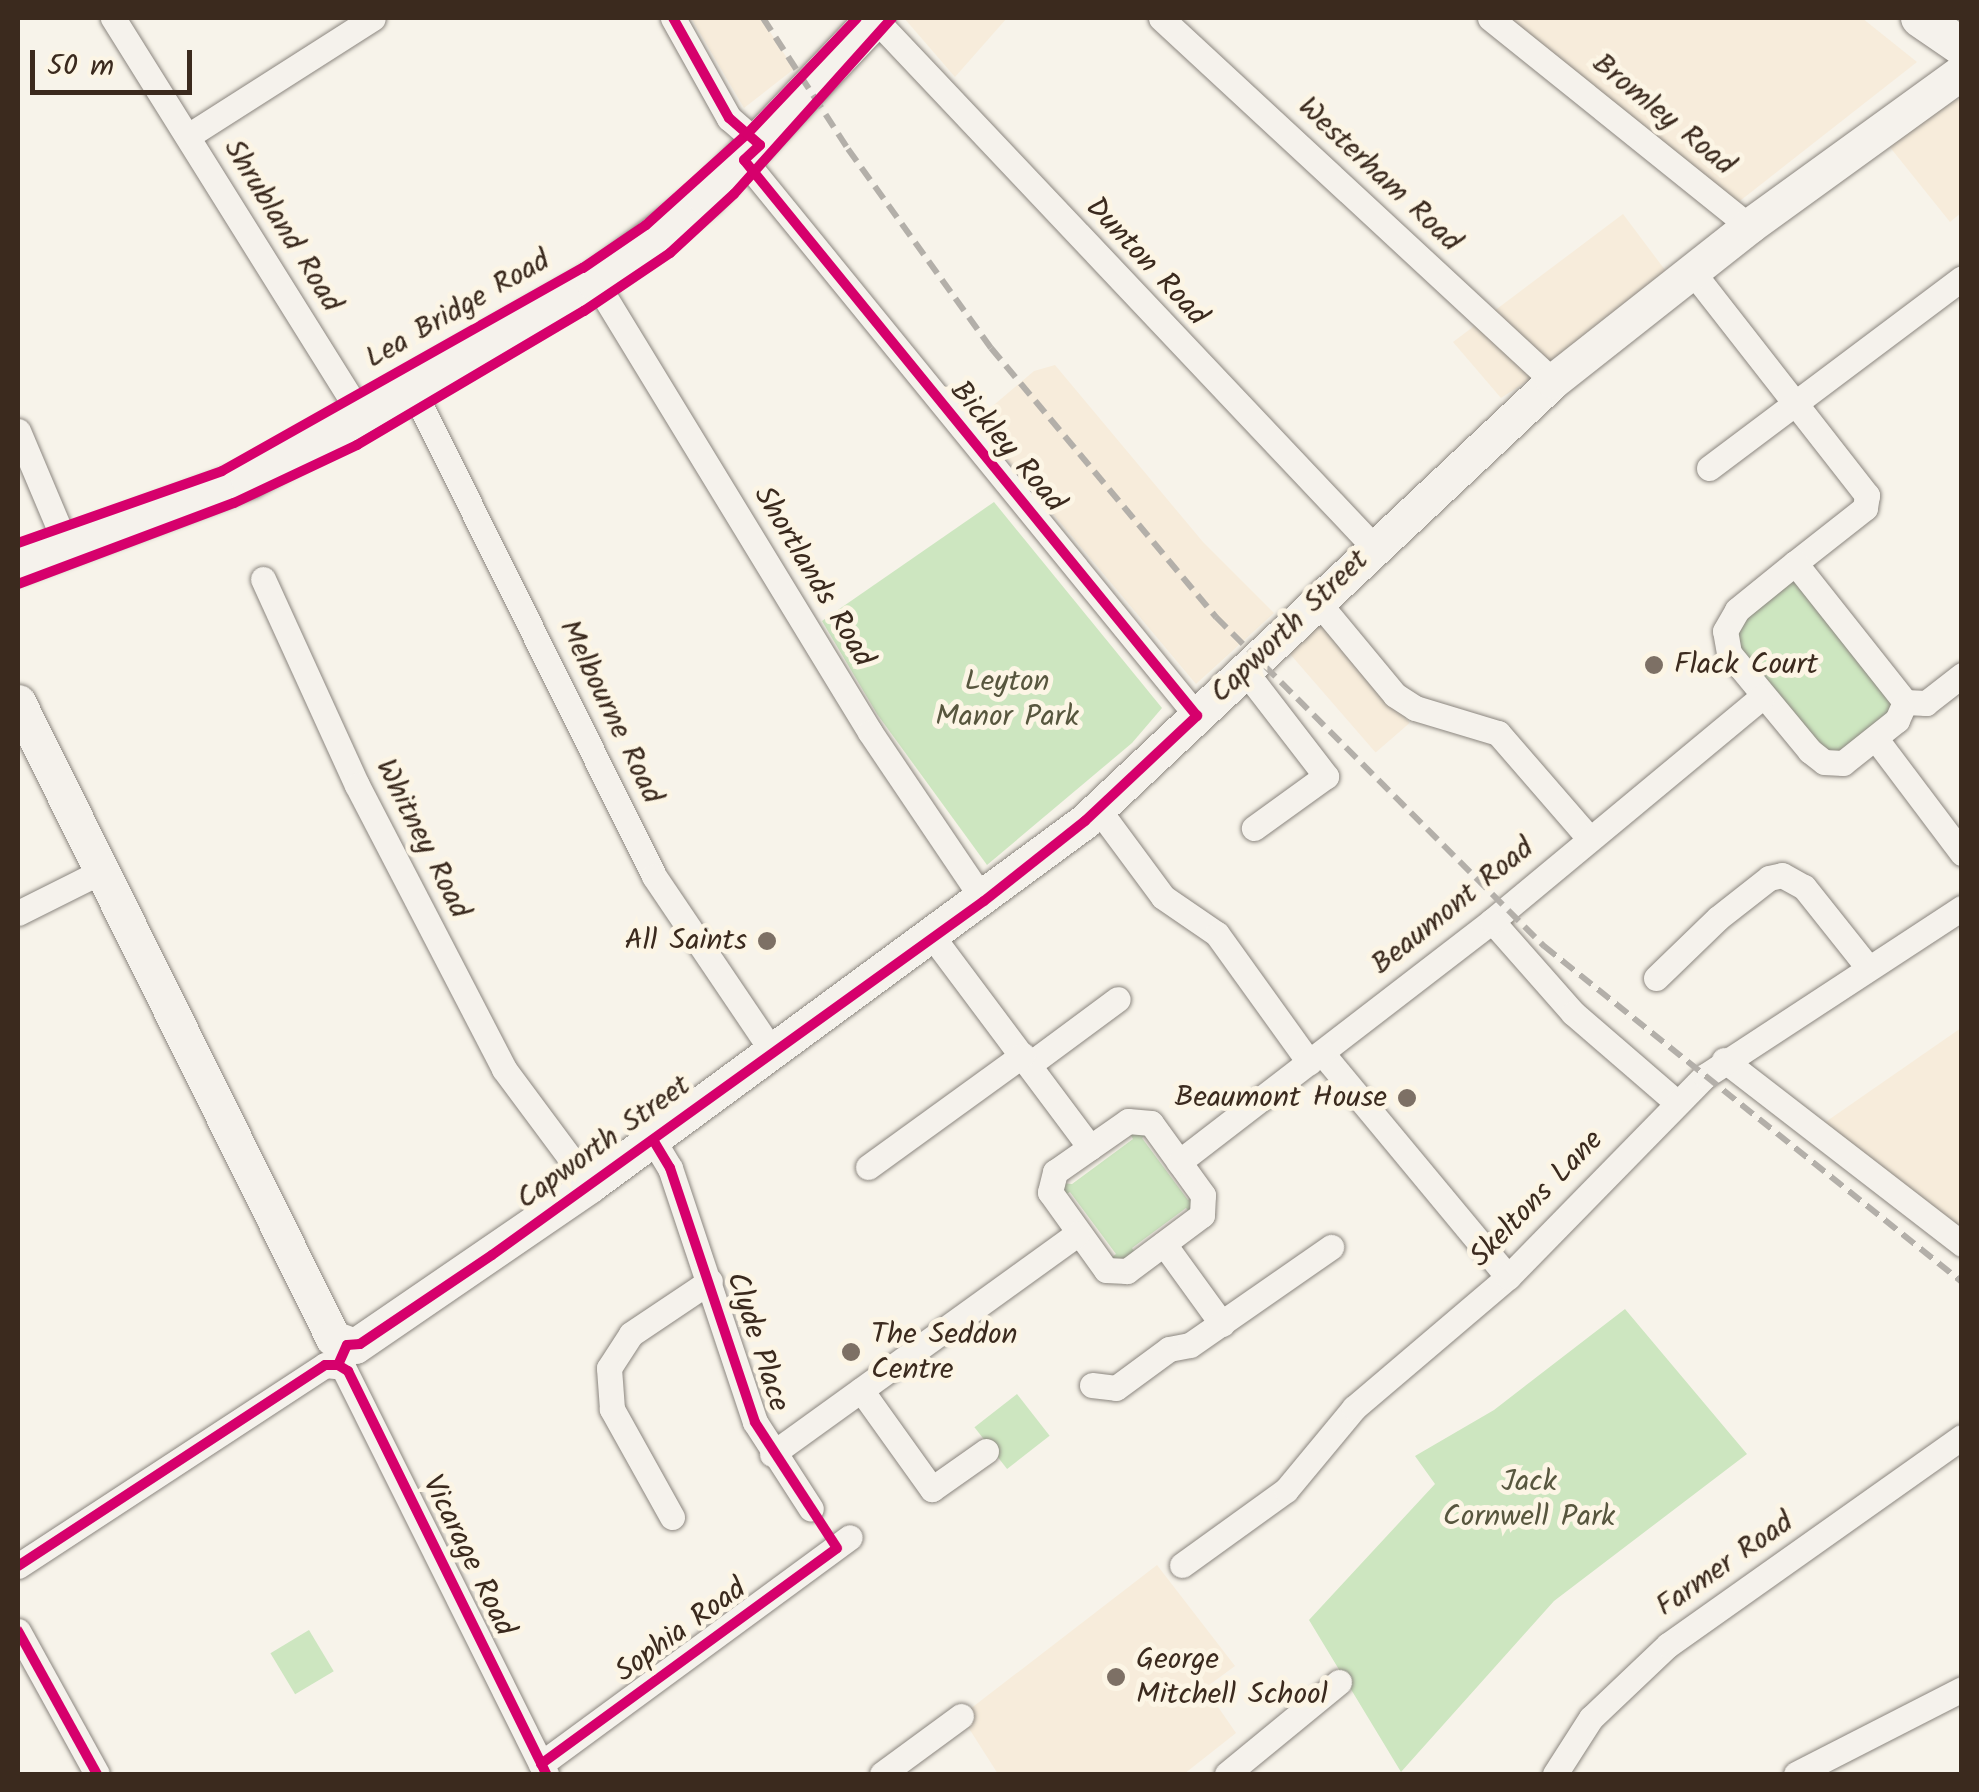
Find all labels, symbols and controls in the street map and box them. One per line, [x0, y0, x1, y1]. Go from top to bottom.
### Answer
scale bar [35, 30, 198, 92]
text: 50 m [47, 43, 114, 91]
street label: Bromley Road [1584, 46, 1742, 184]
street label: Westerham Road [1290, 90, 1468, 260]
street label: Shrubland Road [215, 133, 349, 319]
street label: Dunton Road [1077, 190, 1215, 334]
street label: Lea Bridge Road [359, 243, 557, 377]
street label: Bickley Road [942, 374, 1072, 520]
street label: Shortlands Road [745, 480, 881, 674]
street label: Capworth Street [1203, 543, 1377, 711]
street label: Melbourne Road [550, 614, 670, 810]
place label: Flack Court [1674, 647, 1818, 683]
marker: Flack Court [1643, 654, 1665, 676]
park label: Leyton Manor Park [935, 664, 1079, 734]
street label: Whitney Road [366, 753, 478, 925]
street label: Beaumont Road [1365, 831, 1541, 983]
place label: All Saints [625, 923, 747, 959]
marker: All Saints [756, 930, 778, 952]
street label: Capworth Street [510, 1068, 698, 1218]
place label: Beaumont House [1174, 1080, 1387, 1116]
marker: Beaumont House [1396, 1087, 1418, 1109]
street label: Skeltons Lane [1463, 1123, 1611, 1275]
street label: Clyde Place [718, 1268, 796, 1416]
place label: The Seddon Centre [871, 1317, 1018, 1388]
marker: The Seddon Centre [840, 1341, 862, 1363]
park label: Jack Cornwell Park [1443, 1464, 1615, 1534]
street label: Vicarage Road [414, 1470, 522, 1642]
street label: Farmer Road [1649, 1505, 1801, 1625]
street label: Sophia Road [608, 1571, 754, 1691]
place label: George Mitchell School [1136, 1642, 1328, 1712]
marker: George Mitchell School [1105, 1666, 1127, 1688]

